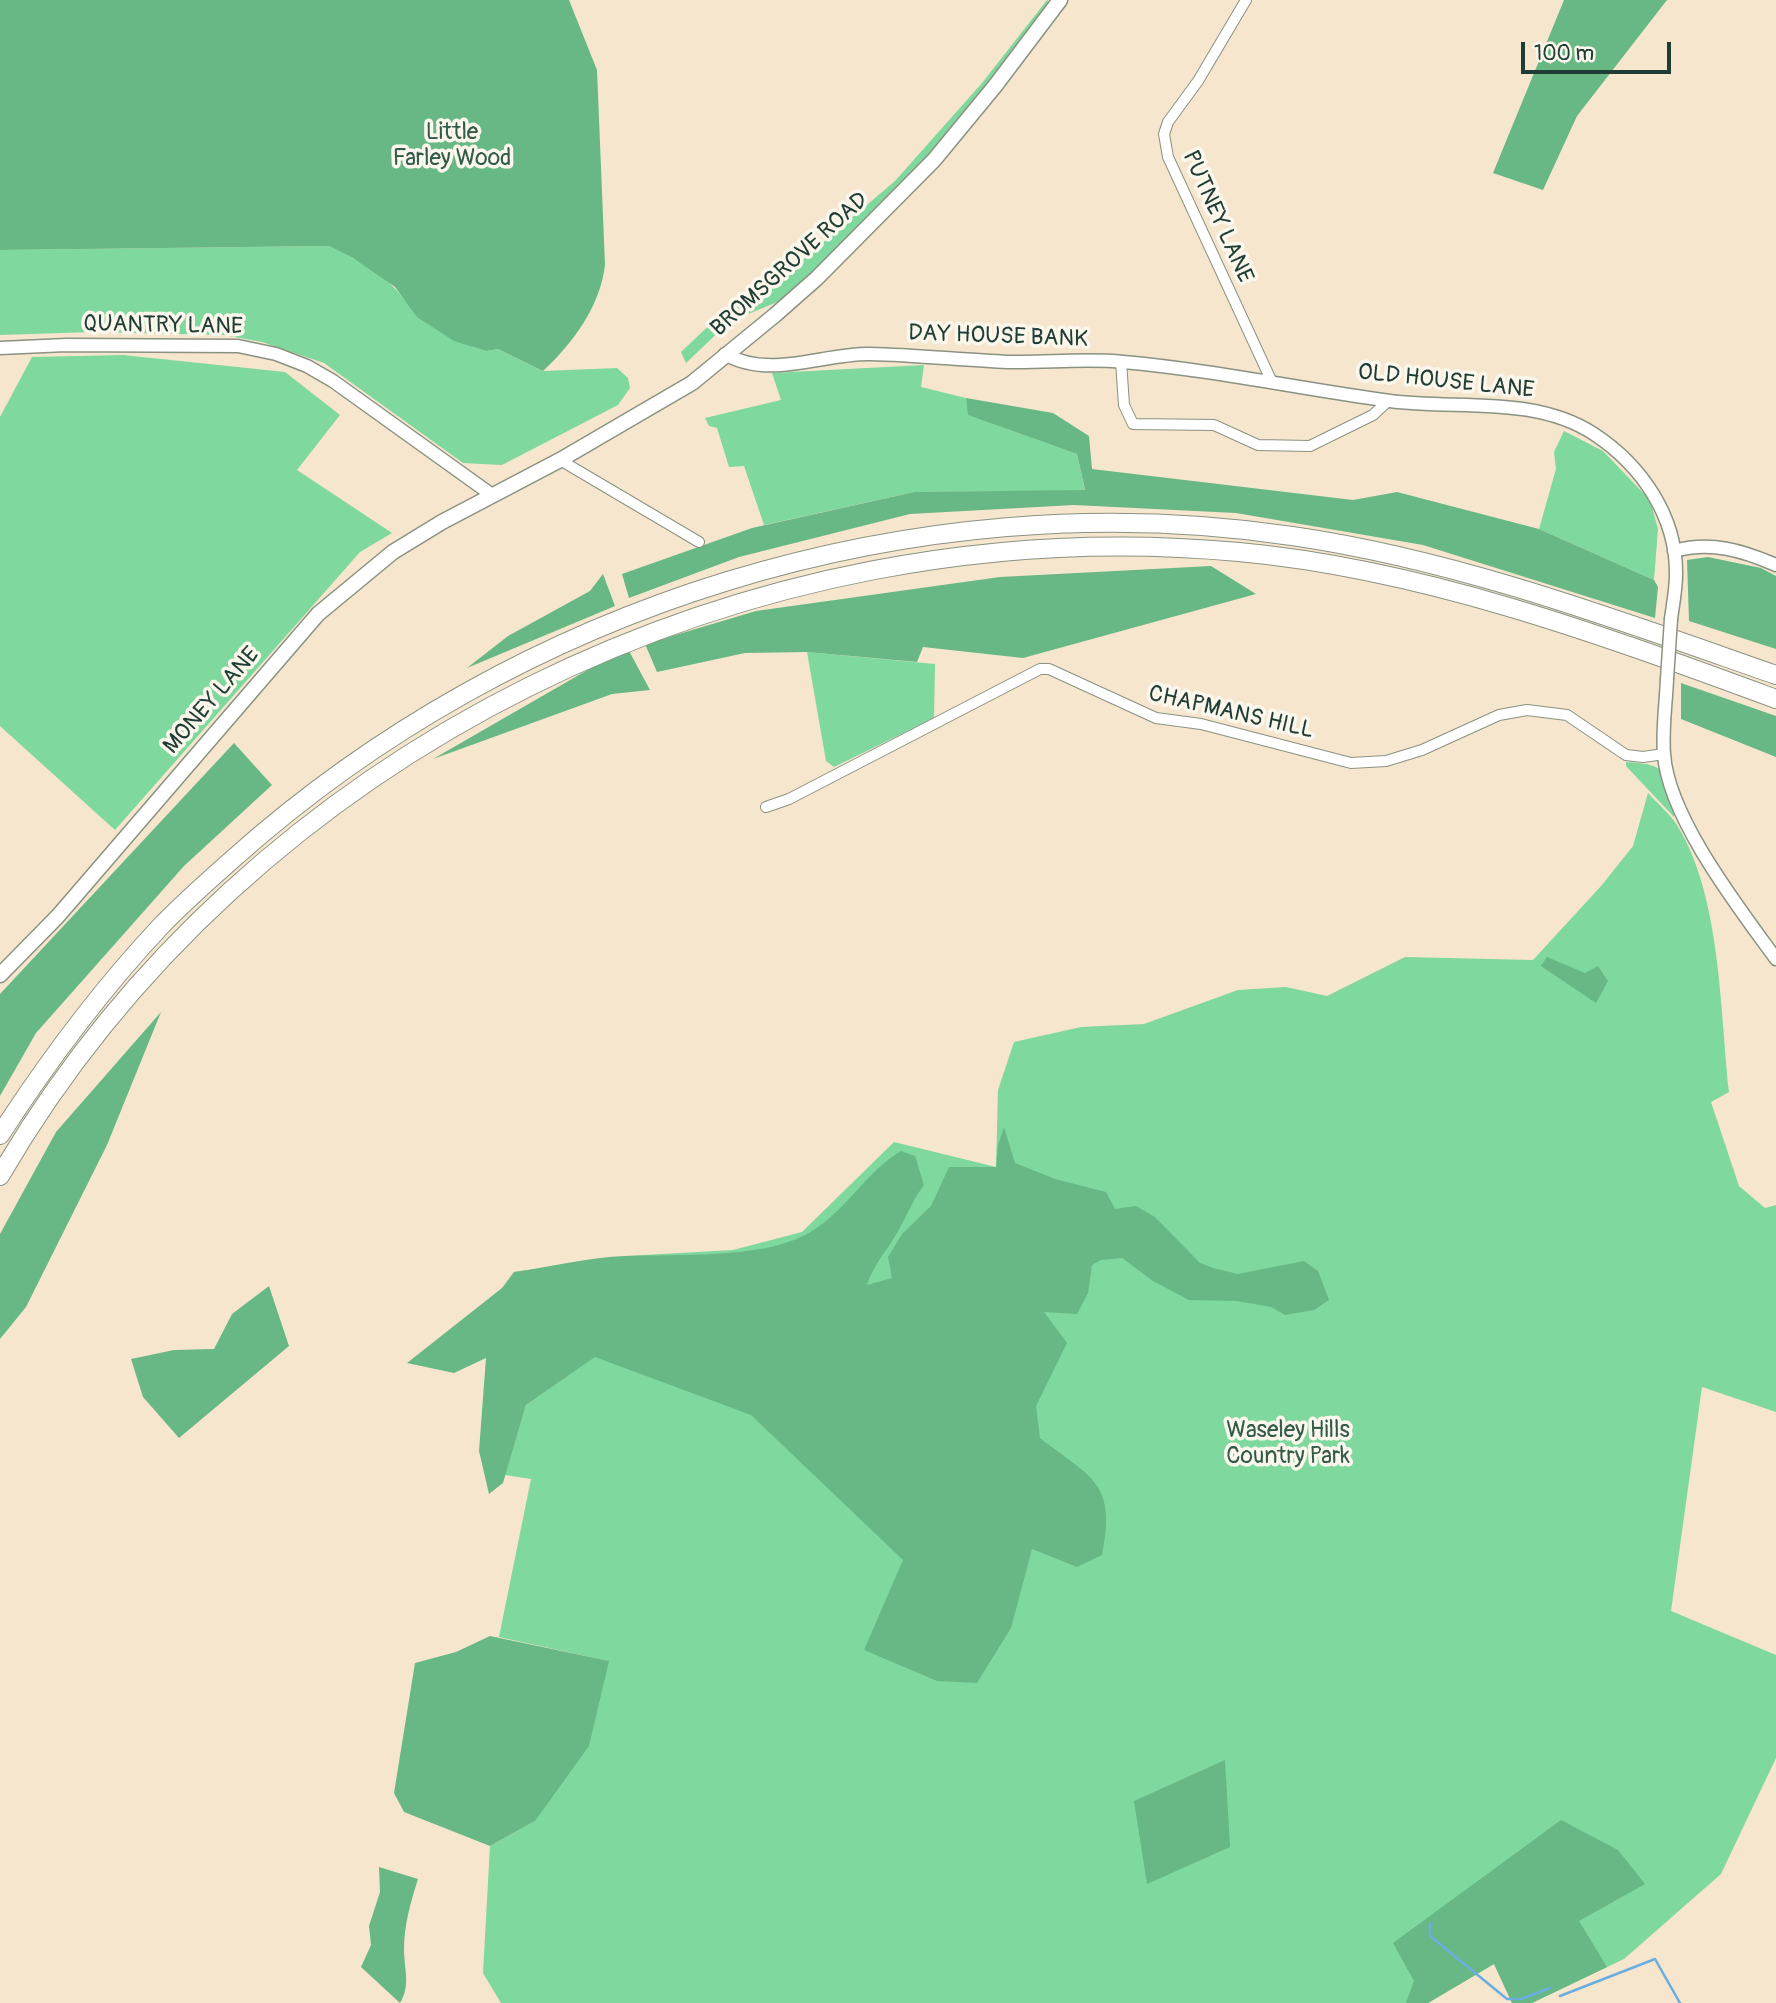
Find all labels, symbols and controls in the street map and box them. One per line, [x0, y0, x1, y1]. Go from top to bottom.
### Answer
scale bar [1524, 28, 1674, 72]
text: 100 m [1534, 40, 1594, 67]
park label: Little Farley Wood [393, 119, 511, 173]
street label: PUTNEY LANE [1176, 147, 1258, 287]
street label: BROMSGROVE ROAD [706, 187, 874, 343]
street label: QUANTRY LANE [83, 311, 243, 341]
street label: DAY HOUSE BANK [908, 320, 1088, 354]
street label: OLD HOUSE LANE [1356, 359, 1536, 405]
street label: MONEY LANE [158, 642, 266, 760]
street label: CHAPMANS HILL [1146, 681, 1316, 745]
park label: Waseley Hills Country Park [1226, 1417, 1350, 1471]

